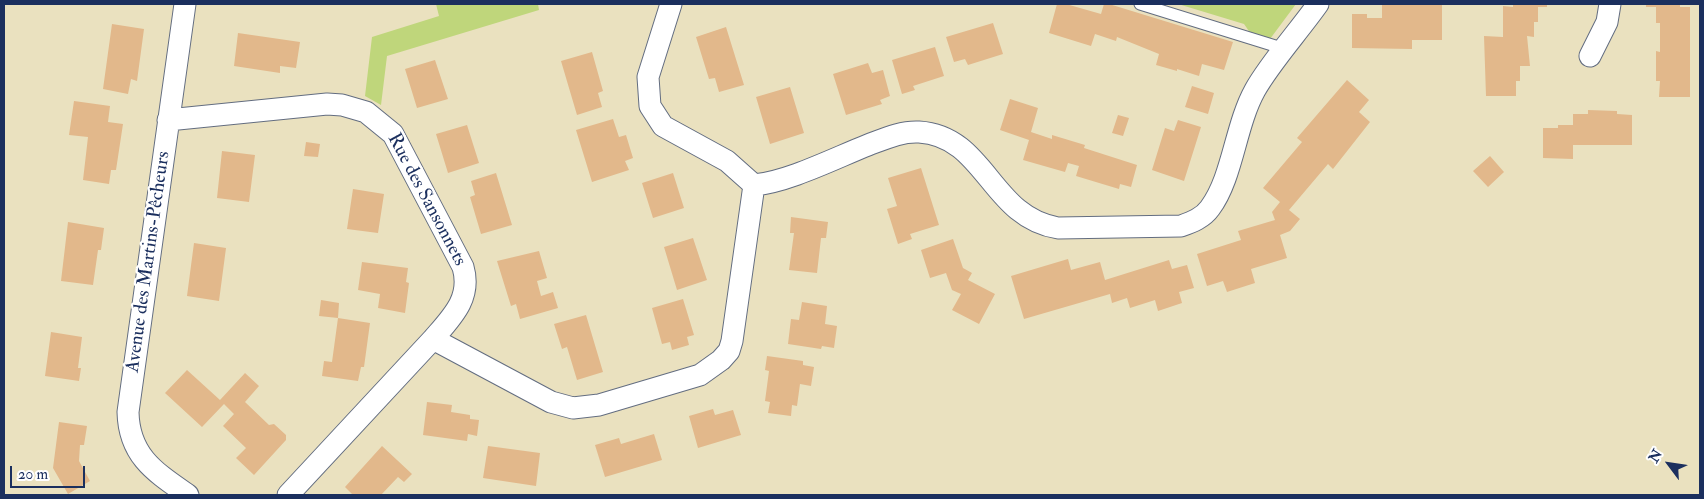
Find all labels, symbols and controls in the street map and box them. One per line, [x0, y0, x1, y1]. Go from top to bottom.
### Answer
street label: Rue des Sansonnets [381, 130, 471, 270]
street label: Avenue des Martins-Pêcheurs [122, 150, 176, 374]
north arrow [1644, 439, 1694, 489]
text: N [1645, 446, 1666, 466]
scale bar [12, 456, 88, 488]
text: 20 m [18, 465, 48, 484]

